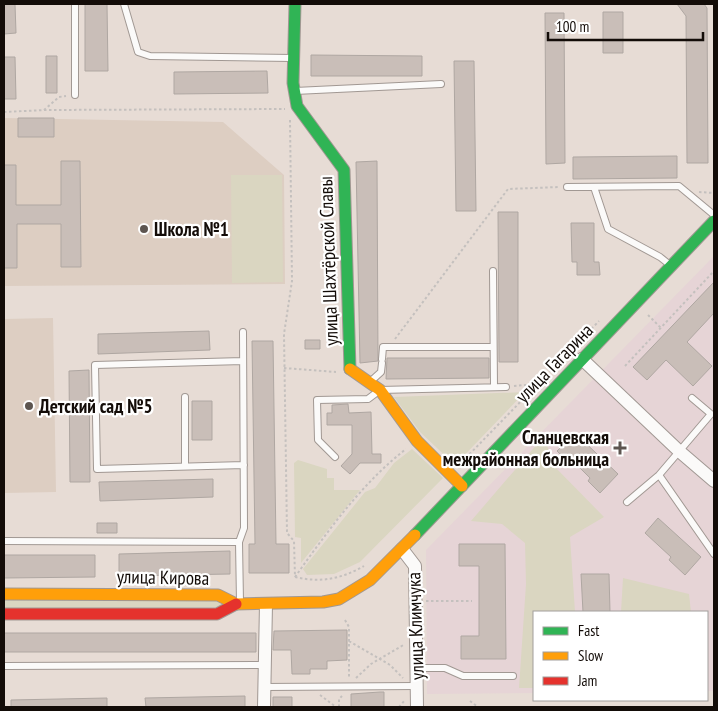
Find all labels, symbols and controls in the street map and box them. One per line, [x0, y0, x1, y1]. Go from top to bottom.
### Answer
scale bar [548, 10, 703, 42]
text: 100 m [556, 17, 589, 36]
street label: улица Шахтёрской Славы [313, 176, 343, 346]
place label: Школа №1 [154, 217, 229, 241]
marker: Школа №1 [138, 223, 150, 235]
street label: улица Гагарина [510, 318, 598, 408]
place label: Детский сад №5 [39, 394, 153, 418]
marker: Детский сад №5 [23, 400, 35, 412]
place label: Сланцевская межрайонная больница [443, 425, 609, 471]
marker: Сланцевская межрайонная больница [613, 441, 627, 455]
street label: улица Кирова [117, 564, 209, 590]
street label: улица Климчука [401, 572, 429, 680]
legend [533, 611, 708, 701]
text: Fast [578, 621, 599, 640]
text: Slow [578, 646, 603, 665]
text: Jam [577, 671, 597, 690]

